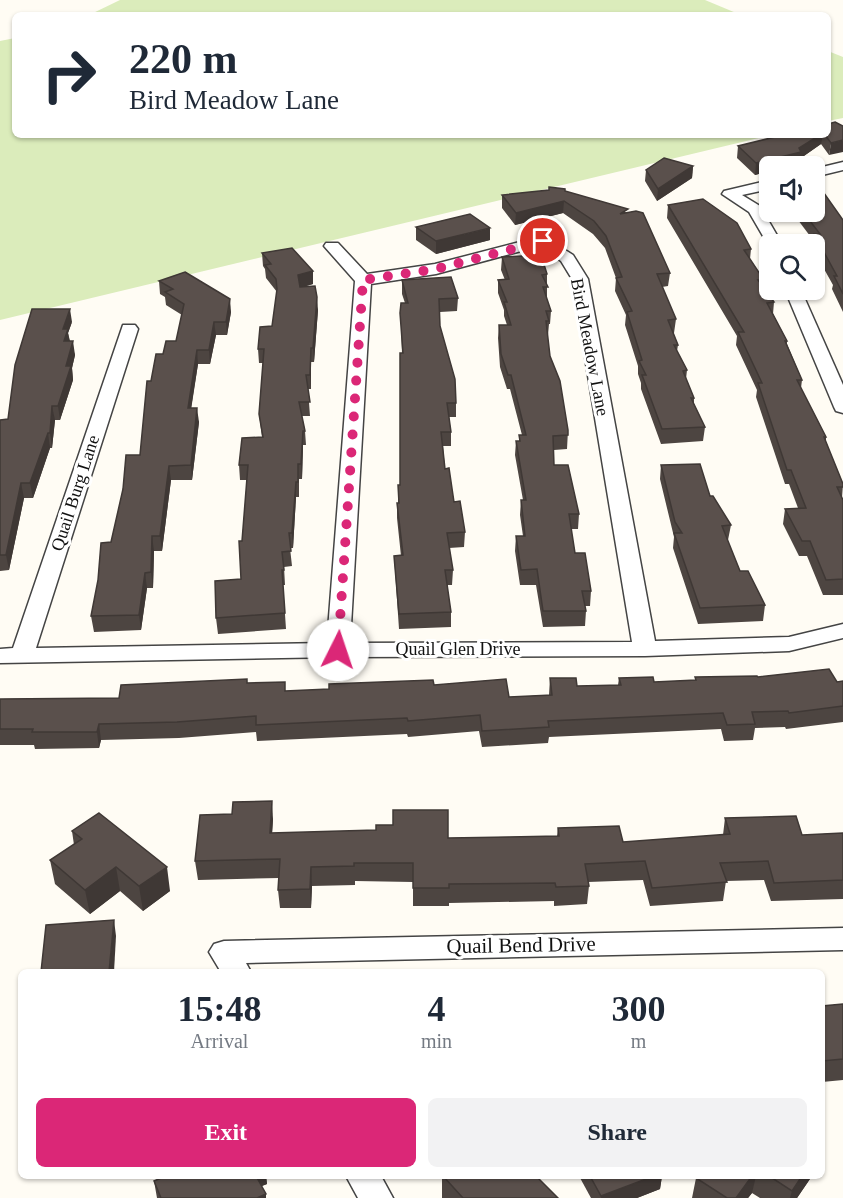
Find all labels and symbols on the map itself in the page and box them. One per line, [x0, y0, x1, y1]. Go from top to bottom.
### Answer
pin [517, 215, 568, 266]
street label: Bird Meadow Lane [567, 276, 613, 418]
street label: Quail Burg Lane [47, 433, 103, 553]
position arrow [306, 618, 370, 682]
street label: Quail Glen Drive [396, 639, 520, 659]
street label: Quail Bend Drive [446, 932, 596, 958]

